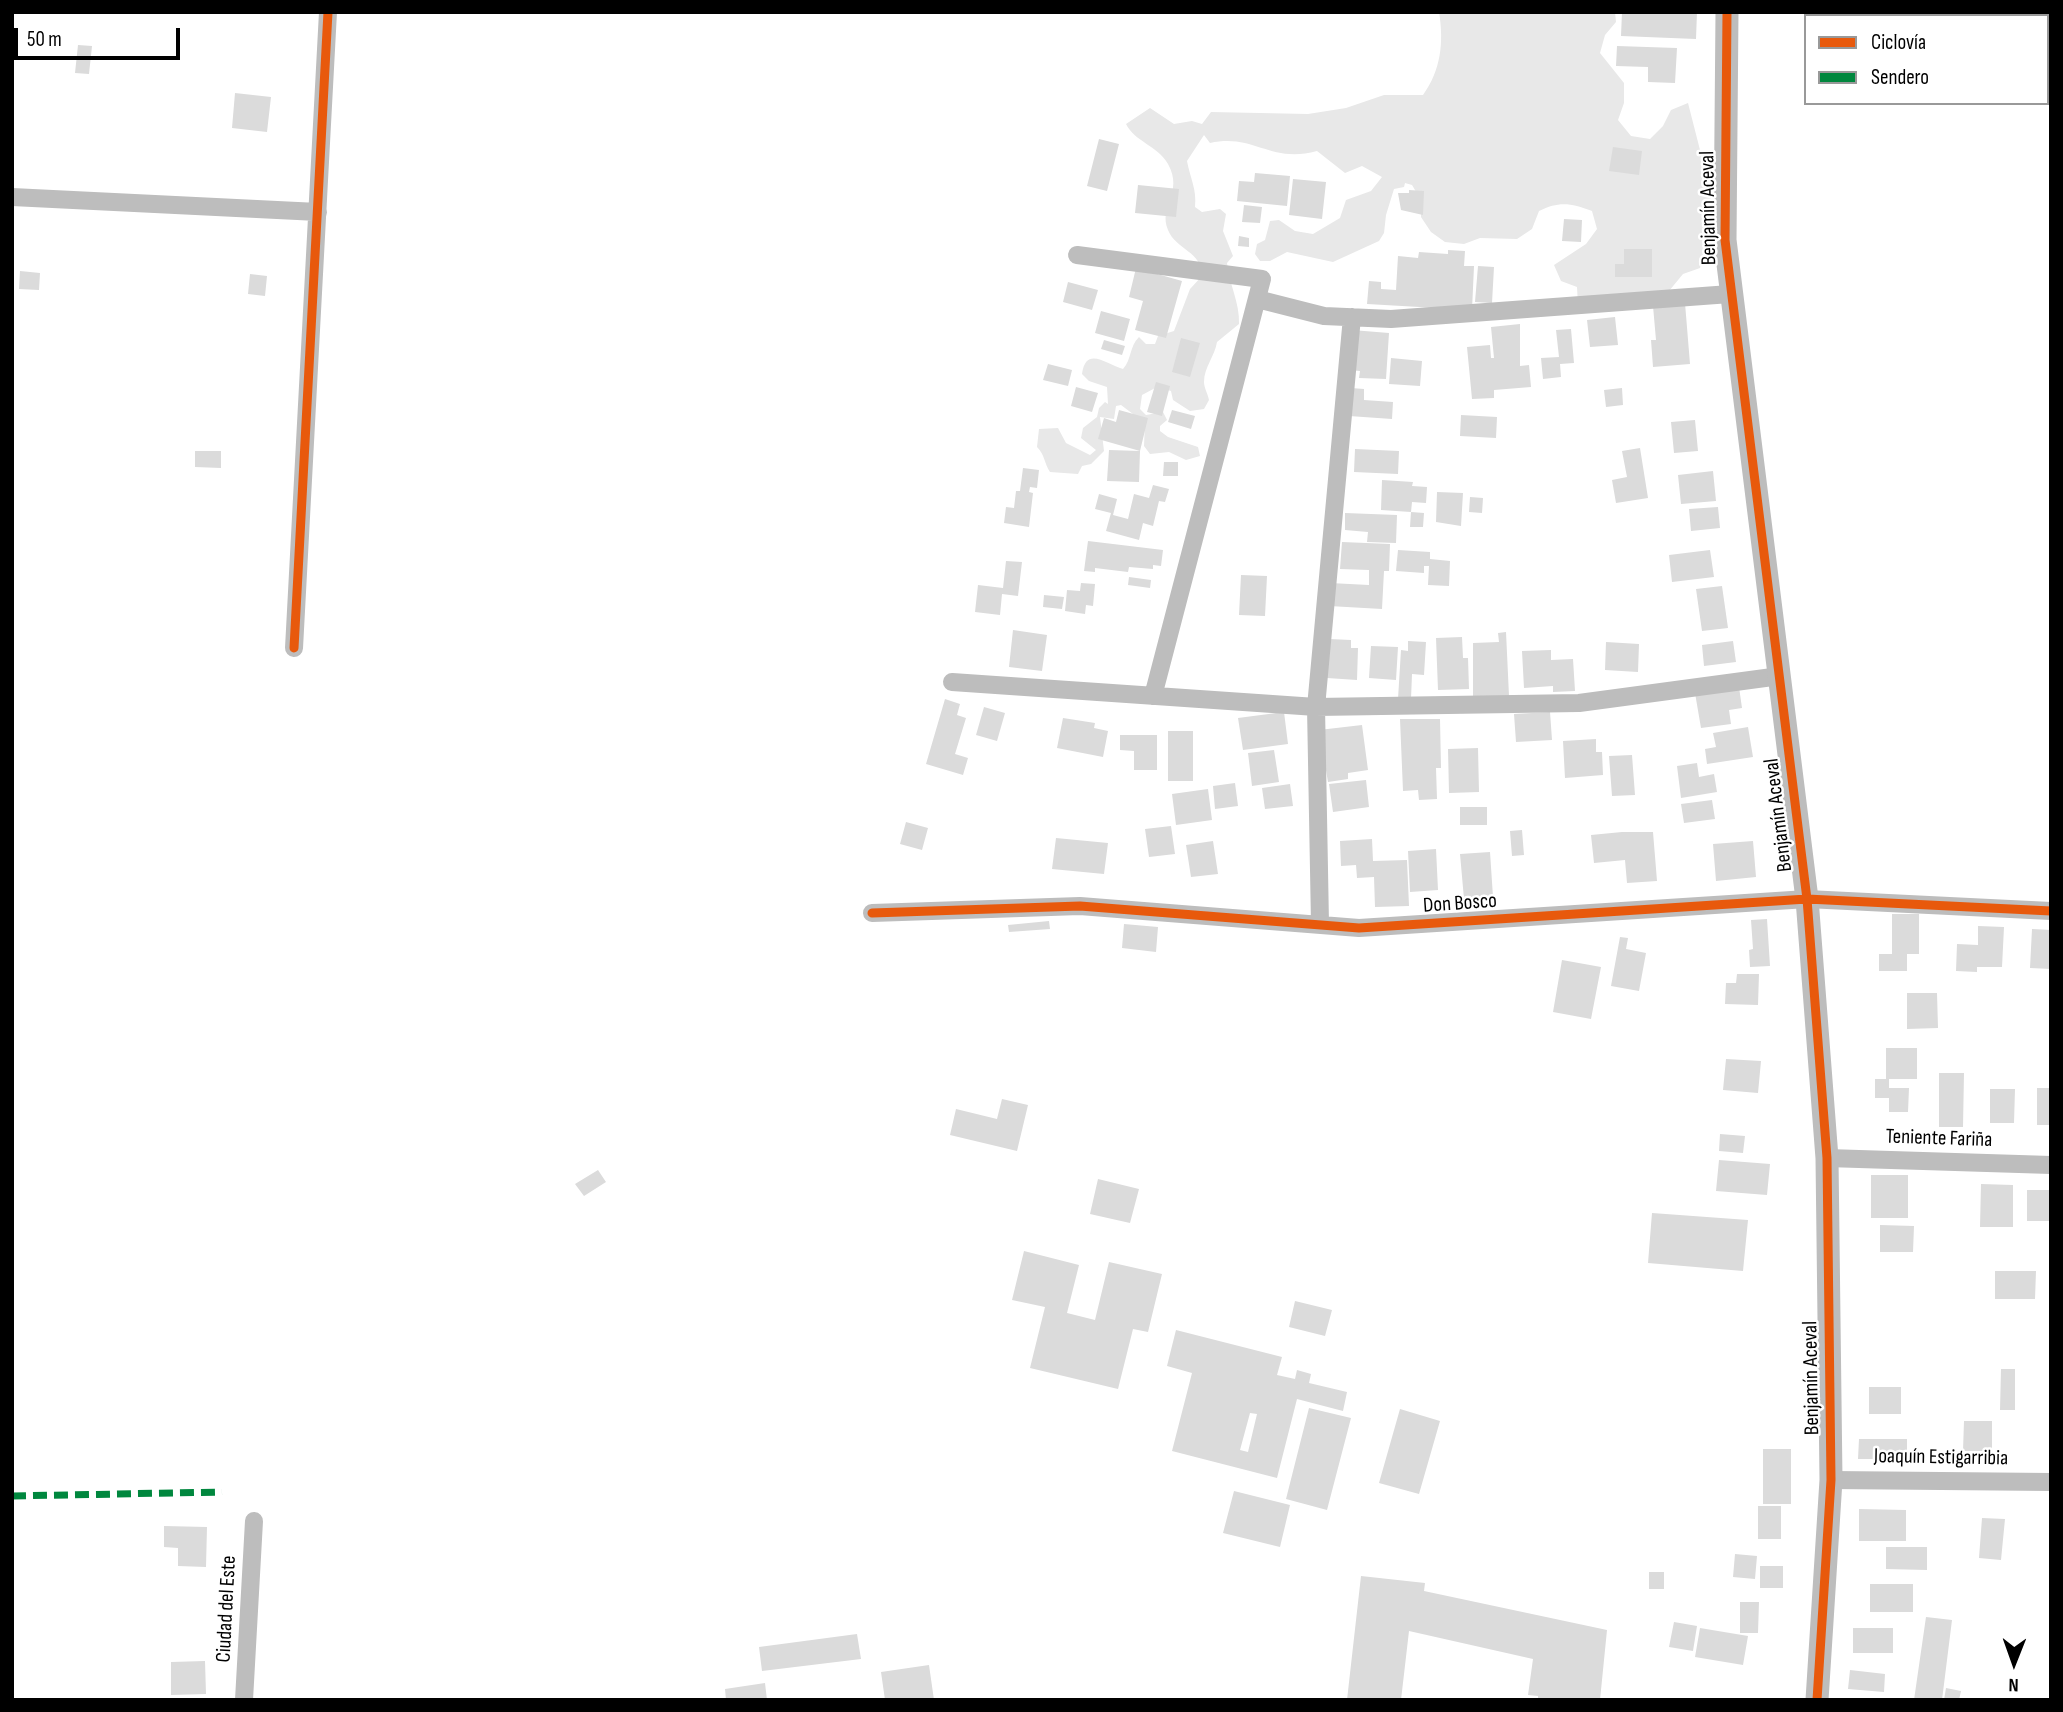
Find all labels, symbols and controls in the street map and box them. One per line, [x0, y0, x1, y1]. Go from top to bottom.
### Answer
scale bar [18, 14, 184, 58]
legend [1804, 14, 2049, 105]
text: 50 m [27, 27, 62, 52]
text: Ciclovía [1871, 30, 1926, 55]
text: Sendero [1871, 65, 1929, 90]
street label: Benjamín Aceval [1695, 151, 1723, 265]
street label: Benjamín Aceval [1760, 757, 1798, 873]
street label: Don Bosco [1422, 889, 1498, 919]
street label: Teniente Fariña [1885, 1125, 1993, 1153]
street label: Benjamín Aceval [1798, 1321, 1826, 1435]
street label: Joaquín Estigarribia [1874, 1444, 2008, 1472]
street label: Ciudad del Este [212, 1555, 242, 1663]
north arrow [1979, 1628, 2049, 1698]
text: N [2008, 1673, 2019, 1696]

